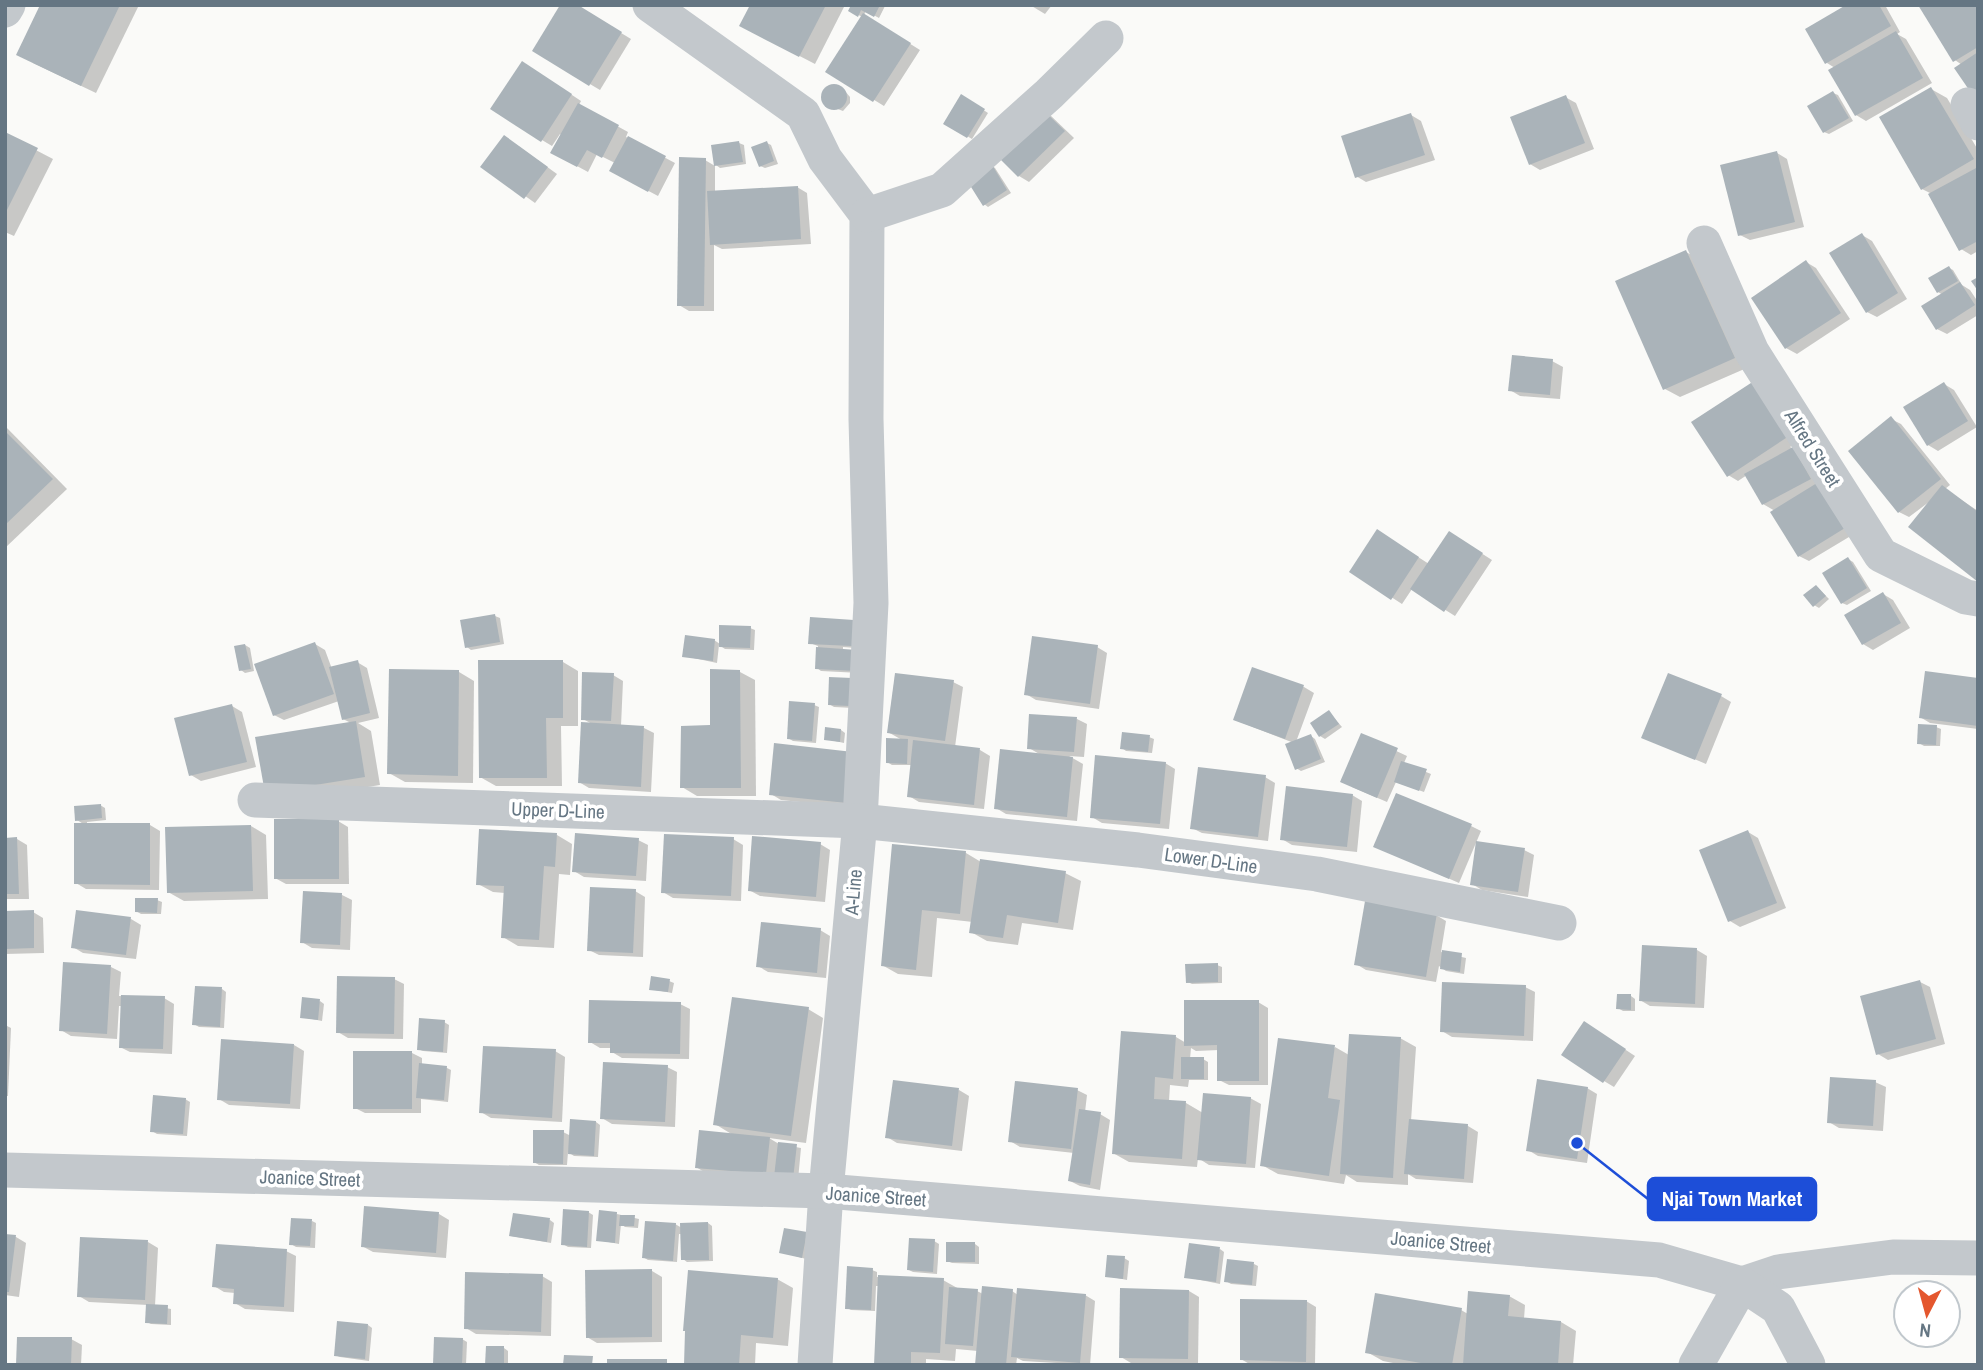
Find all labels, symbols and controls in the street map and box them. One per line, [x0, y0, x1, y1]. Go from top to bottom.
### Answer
street label: Alfred Street [1778, 404, 1847, 492]
street label: Upper D-Line [511, 795, 605, 825]
street label: Lower D-Line [1163, 841, 1259, 879]
street label: A-Line [838, 868, 868, 917]
street label: Joanice Street [259, 1163, 361, 1193]
callout: Njai Town Market [1648, 1178, 1816, 1220]
street label: Joanice Street [825, 1180, 928, 1213]
text: Njai Town Market [1662, 1184, 1802, 1213]
street label: Joanice Street [1390, 1225, 1493, 1259]
north arrow [1892, 1279, 1962, 1349]
text: N [1918, 1317, 1932, 1344]

